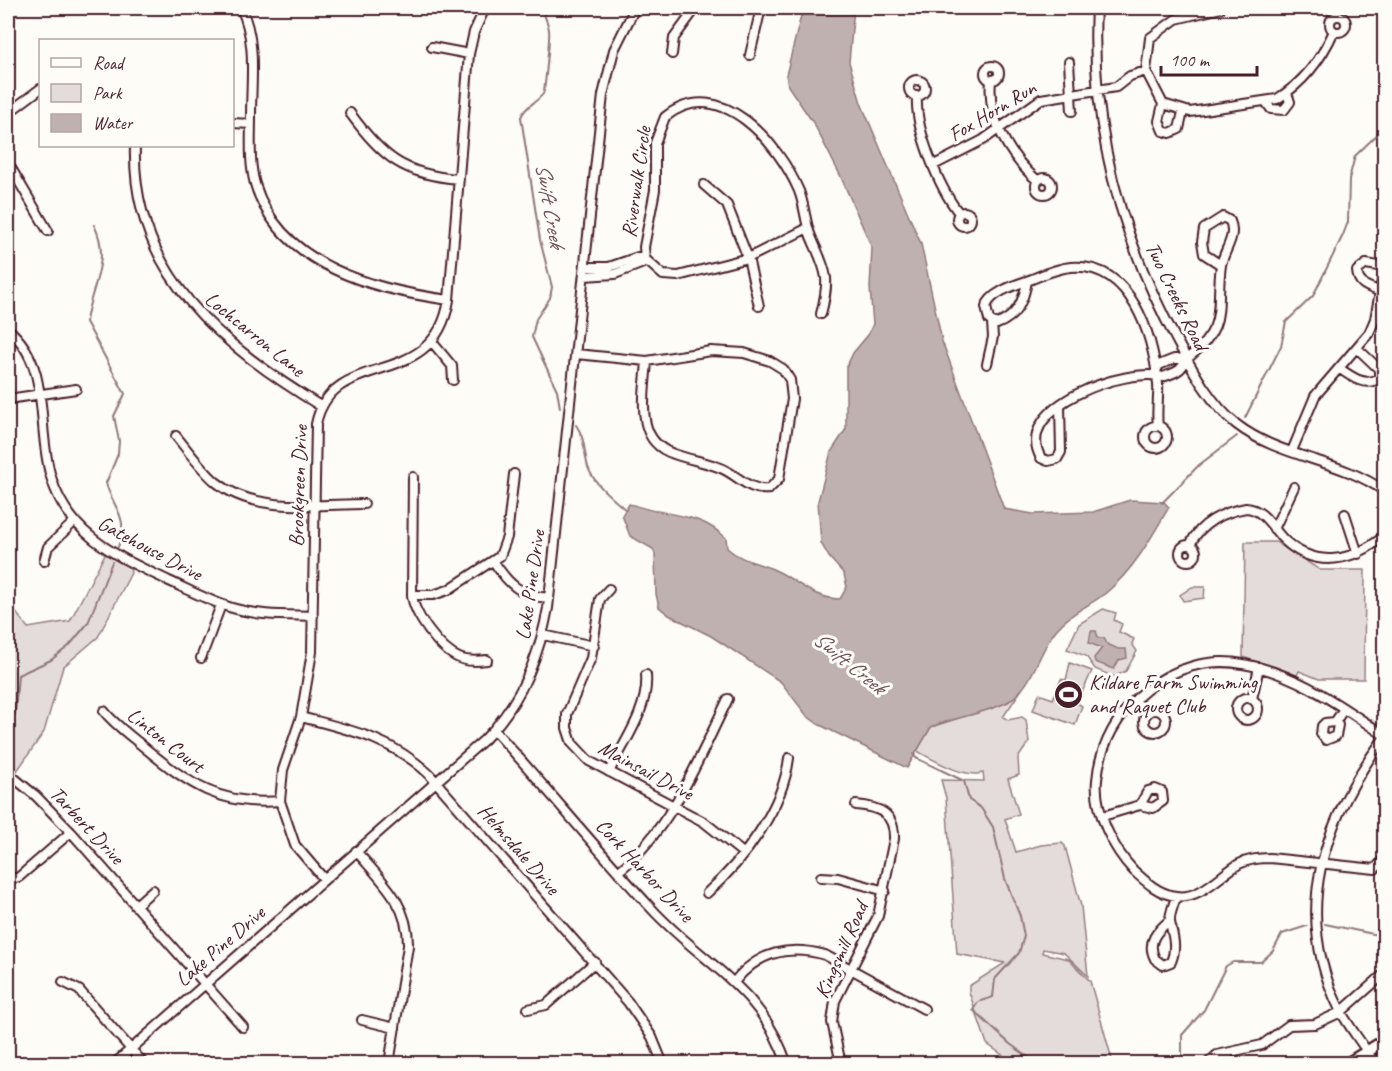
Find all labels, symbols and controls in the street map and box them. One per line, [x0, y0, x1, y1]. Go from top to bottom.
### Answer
legend [39, 39, 234, 147]
scale bar [1161, 39, 1257, 77]
text: 100 m [1170, 49, 1211, 71]
text: Road [93, 52, 126, 74]
street label: Fox Horn Run [944, 75, 1041, 147]
text: Park [93, 82, 123, 104]
text: Water [93, 112, 134, 134]
street label: Riverwalk Circle [615, 124, 657, 239]
water label: Swift Creek [529, 161, 572, 253]
street label: Two Creeks Road [1140, 238, 1216, 358]
street label: Lochcarron Lane [200, 286, 311, 383]
street label: Brookgreen Drive [283, 424, 313, 547]
street label: Gatehouse Drive [93, 510, 209, 587]
street label: Lake Pine Drive [509, 527, 551, 641]
water label: Swift Creek [808, 625, 894, 703]
place label: Kildare Farm Swimming and Raquet Club [1089, 669, 1259, 719]
sports icon: Kildare Farm Swimming and Raquet Club [1052, 678, 1084, 710]
street label: Linton Court [122, 702, 211, 780]
street label: Mainsail Drive [594, 734, 699, 806]
street label: Tarbert Drive [44, 781, 131, 871]
street label: Helmsdale Drive [472, 798, 566, 901]
street label: Cork Harbor Drive [590, 813, 700, 928]
street label: Kingsmill Road [808, 895, 875, 1002]
street label: Lake Pine Drive [170, 899, 271, 992]

